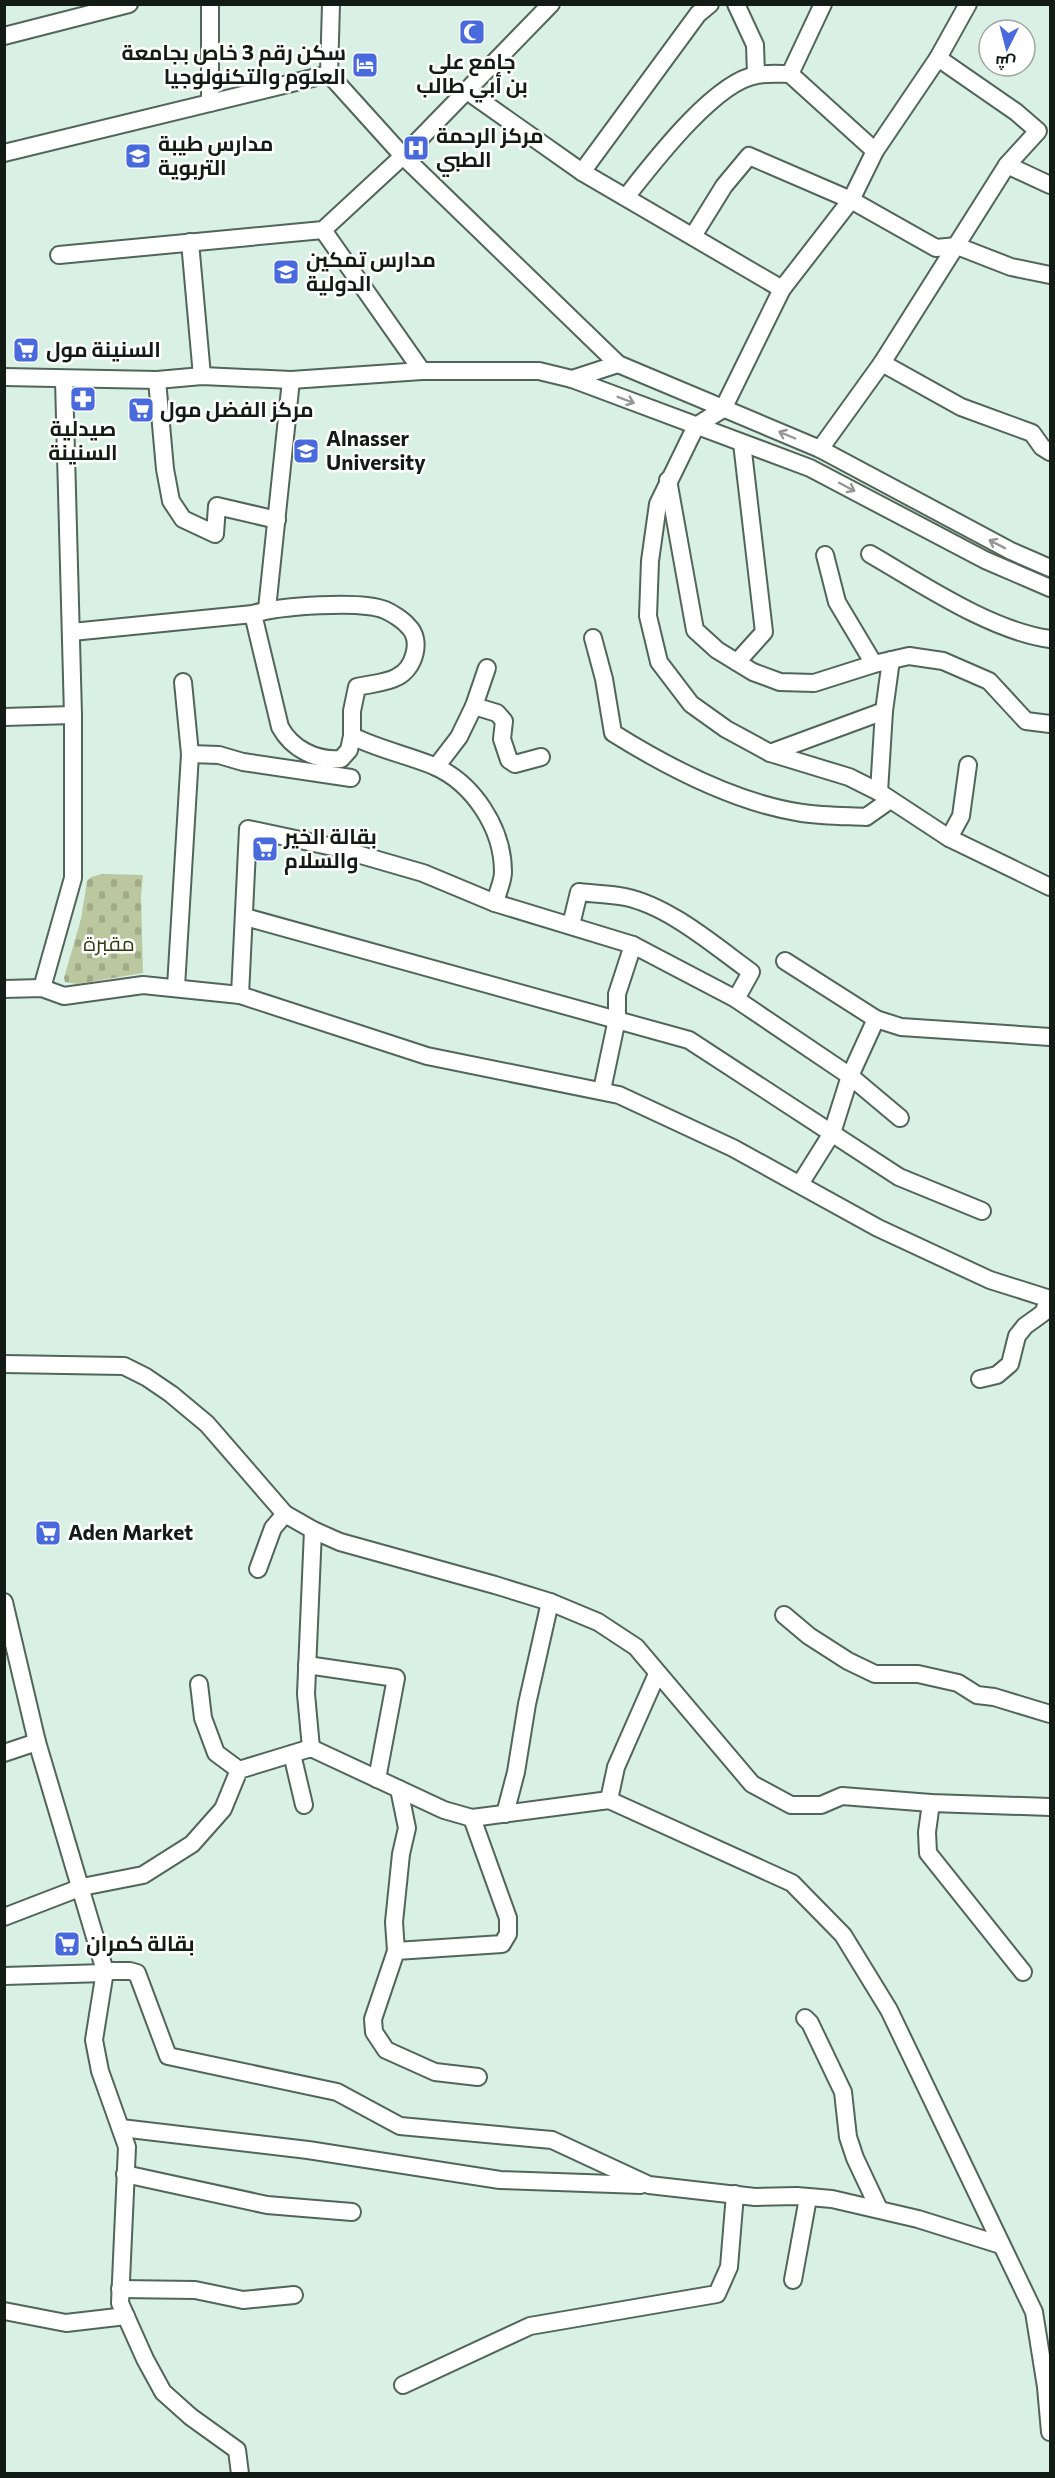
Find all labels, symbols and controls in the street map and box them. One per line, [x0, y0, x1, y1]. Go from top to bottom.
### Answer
mosque icon: جامع علي بن أبي طالب [457, 17, 487, 47]
north arrow [977, 18, 1037, 78]
place label: سكن رقم 3 خاص بجامعة العلوم والتكنولوجيا [121, 39, 346, 91]
place label: جامع علي بن أبي طالب [416, 48, 528, 103]
hotel icon: سكن رقم 3 خاص بجامعة العلوم والتكنولوجيا [350, 50, 380, 80]
text: ش [994, 52, 1017, 74]
place label: مركز الرحمة الطبي [436, 122, 544, 177]
place label: مدارس طيبة التربوية [158, 130, 273, 181]
hospital icon: مركز الرحمة الطبي [401, 133, 431, 163]
school or university icon: مدارس طيبة التربوية [123, 141, 153, 171]
place label: مدارس تمكين الدولية [306, 246, 436, 297]
school or university icon: مدارس تمكين الدولية [271, 257, 301, 287]
supermarket icon: السنينة مول [11, 335, 41, 365]
place label: السنينة مول [46, 336, 161, 363]
pharmacy icon: صيدلية السنينة [68, 384, 98, 414]
supermarket icon: مركز الفضل مول [126, 395, 156, 425]
one-way arrow [617, 395, 635, 406]
place label: مركز الفضل مول [160, 396, 314, 423]
place label: صيدلية السنينة [48, 415, 118, 465]
place label: Alnasser University [326, 425, 426, 474]
one-way arrow [778, 429, 796, 440]
school or university icon: Alnasser University [291, 436, 321, 466]
one-way arrow [838, 481, 855, 493]
one-way arrow [989, 538, 1006, 550]
place label: بقالة الخير والسلام [283, 823, 377, 875]
supermarket icon: بقالة الخير والسلام [250, 834, 280, 864]
park label: مقبرة [83, 930, 135, 956]
supermarket icon: Aden Market [33, 1518, 63, 1548]
place label: Aden Market [68, 1519, 193, 1544]
supermarket icon: بقالة كمران [52, 1929, 82, 1959]
place label: بقالة كمران [86, 1930, 195, 1956]

